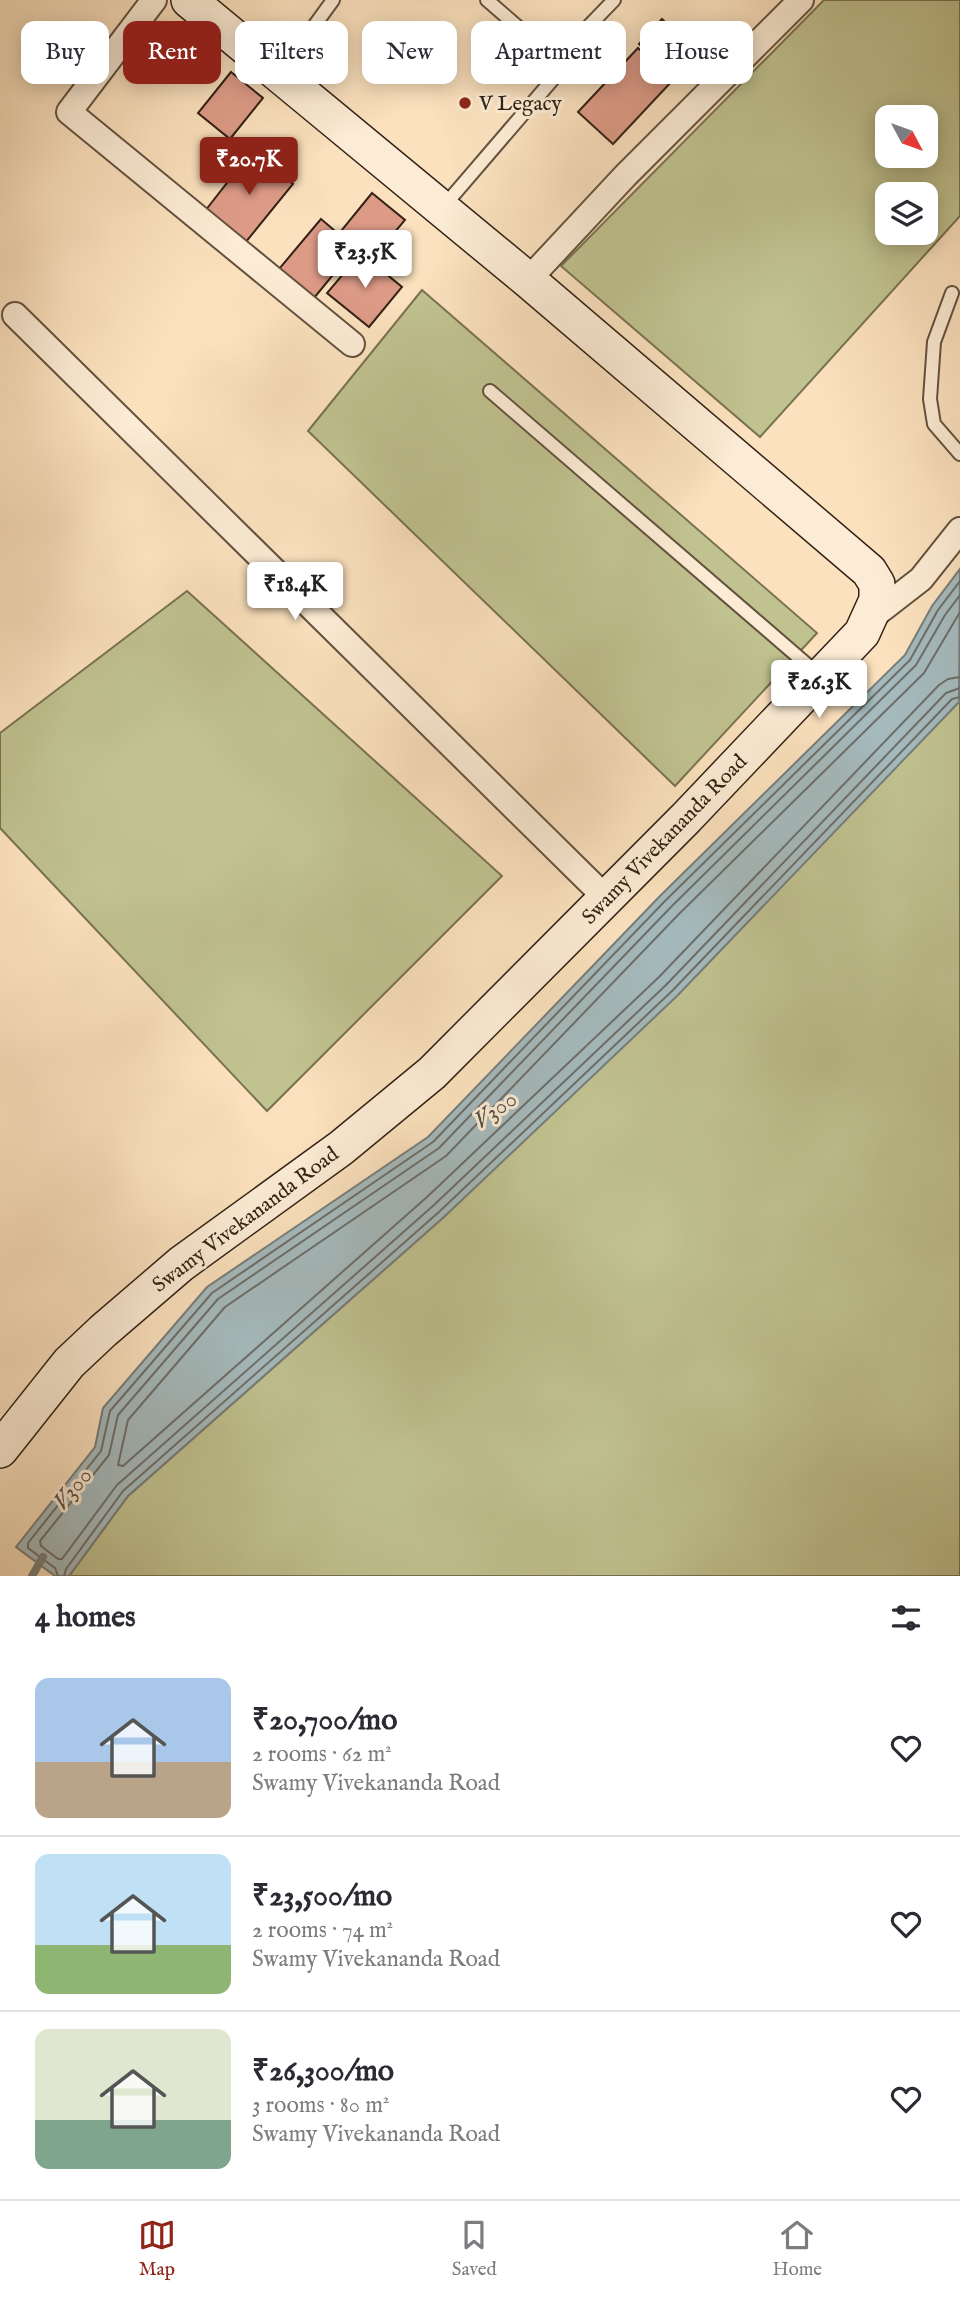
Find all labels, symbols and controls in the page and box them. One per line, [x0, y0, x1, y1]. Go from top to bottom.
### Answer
chip: Buy [21, 21, 109, 84]
chip: Rent [123, 21, 221, 84]
chip: Filters [235, 21, 348, 84]
chip: New [362, 21, 457, 84]
chip: Apartment [471, 21, 626, 84]
chip: House [640, 21, 753, 84]
place label: V Legacy [478, 91, 563, 118]
marker: V Legacy [457, 95, 473, 111]
north arrow [875, 105, 938, 168]
map controls [875, 105, 938, 245]
pin: ₹20.7K [192, 138, 306, 197]
text: ₹20.7K [216, 145, 282, 174]
button: layers [875, 182, 938, 245]
pin: ₹23.5K [308, 230, 422, 290]
text: ₹23.5K [334, 238, 396, 267]
pin: ₹18.4K [238, 562, 352, 622]
text: ₹18.4K [263, 570, 327, 599]
pin: ₹26.3K [762, 660, 876, 720]
text: ₹26.3K [787, 668, 851, 697]
street label: Swamy Vivekananda Road [577, 749, 754, 931]
water label: V300 [468, 1085, 523, 1136]
street label: Swamy Vivekananda Road [147, 1141, 345, 1299]
water label: V300 [47, 1462, 99, 1516]
text: 4 homes [35, 1599, 136, 1637]
icon: filters [887, 1599, 925, 1637]
text: ₹20,700/mo [252, 1702, 397, 1740]
icon: home [91, 1706, 175, 1790]
icon: heart [887, 1729, 925, 1767]
text: 2 rooms · 62 m² [252, 1740, 392, 1769]
text: Swamy Vivekananda Road [252, 1769, 500, 1798]
text: ₹23,500/mo [252, 1878, 392, 1916]
icon: home [91, 1882, 175, 1966]
icon: heart [887, 1905, 925, 1943]
text: 2 rooms · 74 m² [252, 1916, 393, 1945]
text: Swamy Vivekananda Road [252, 1945, 500, 1974]
text: ₹26,300/mo [252, 2053, 394, 2091]
icon: home [91, 2057, 175, 2141]
icon: heart [887, 2080, 925, 2118]
text: 3 rooms · 80 m² [252, 2091, 389, 2120]
text: Swamy Vivekananda Road [252, 2120, 500, 2149]
tab: Map [138, 2216, 176, 2282]
tab: Saved [452, 2216, 497, 2282]
tab: Home [772, 2216, 822, 2282]

